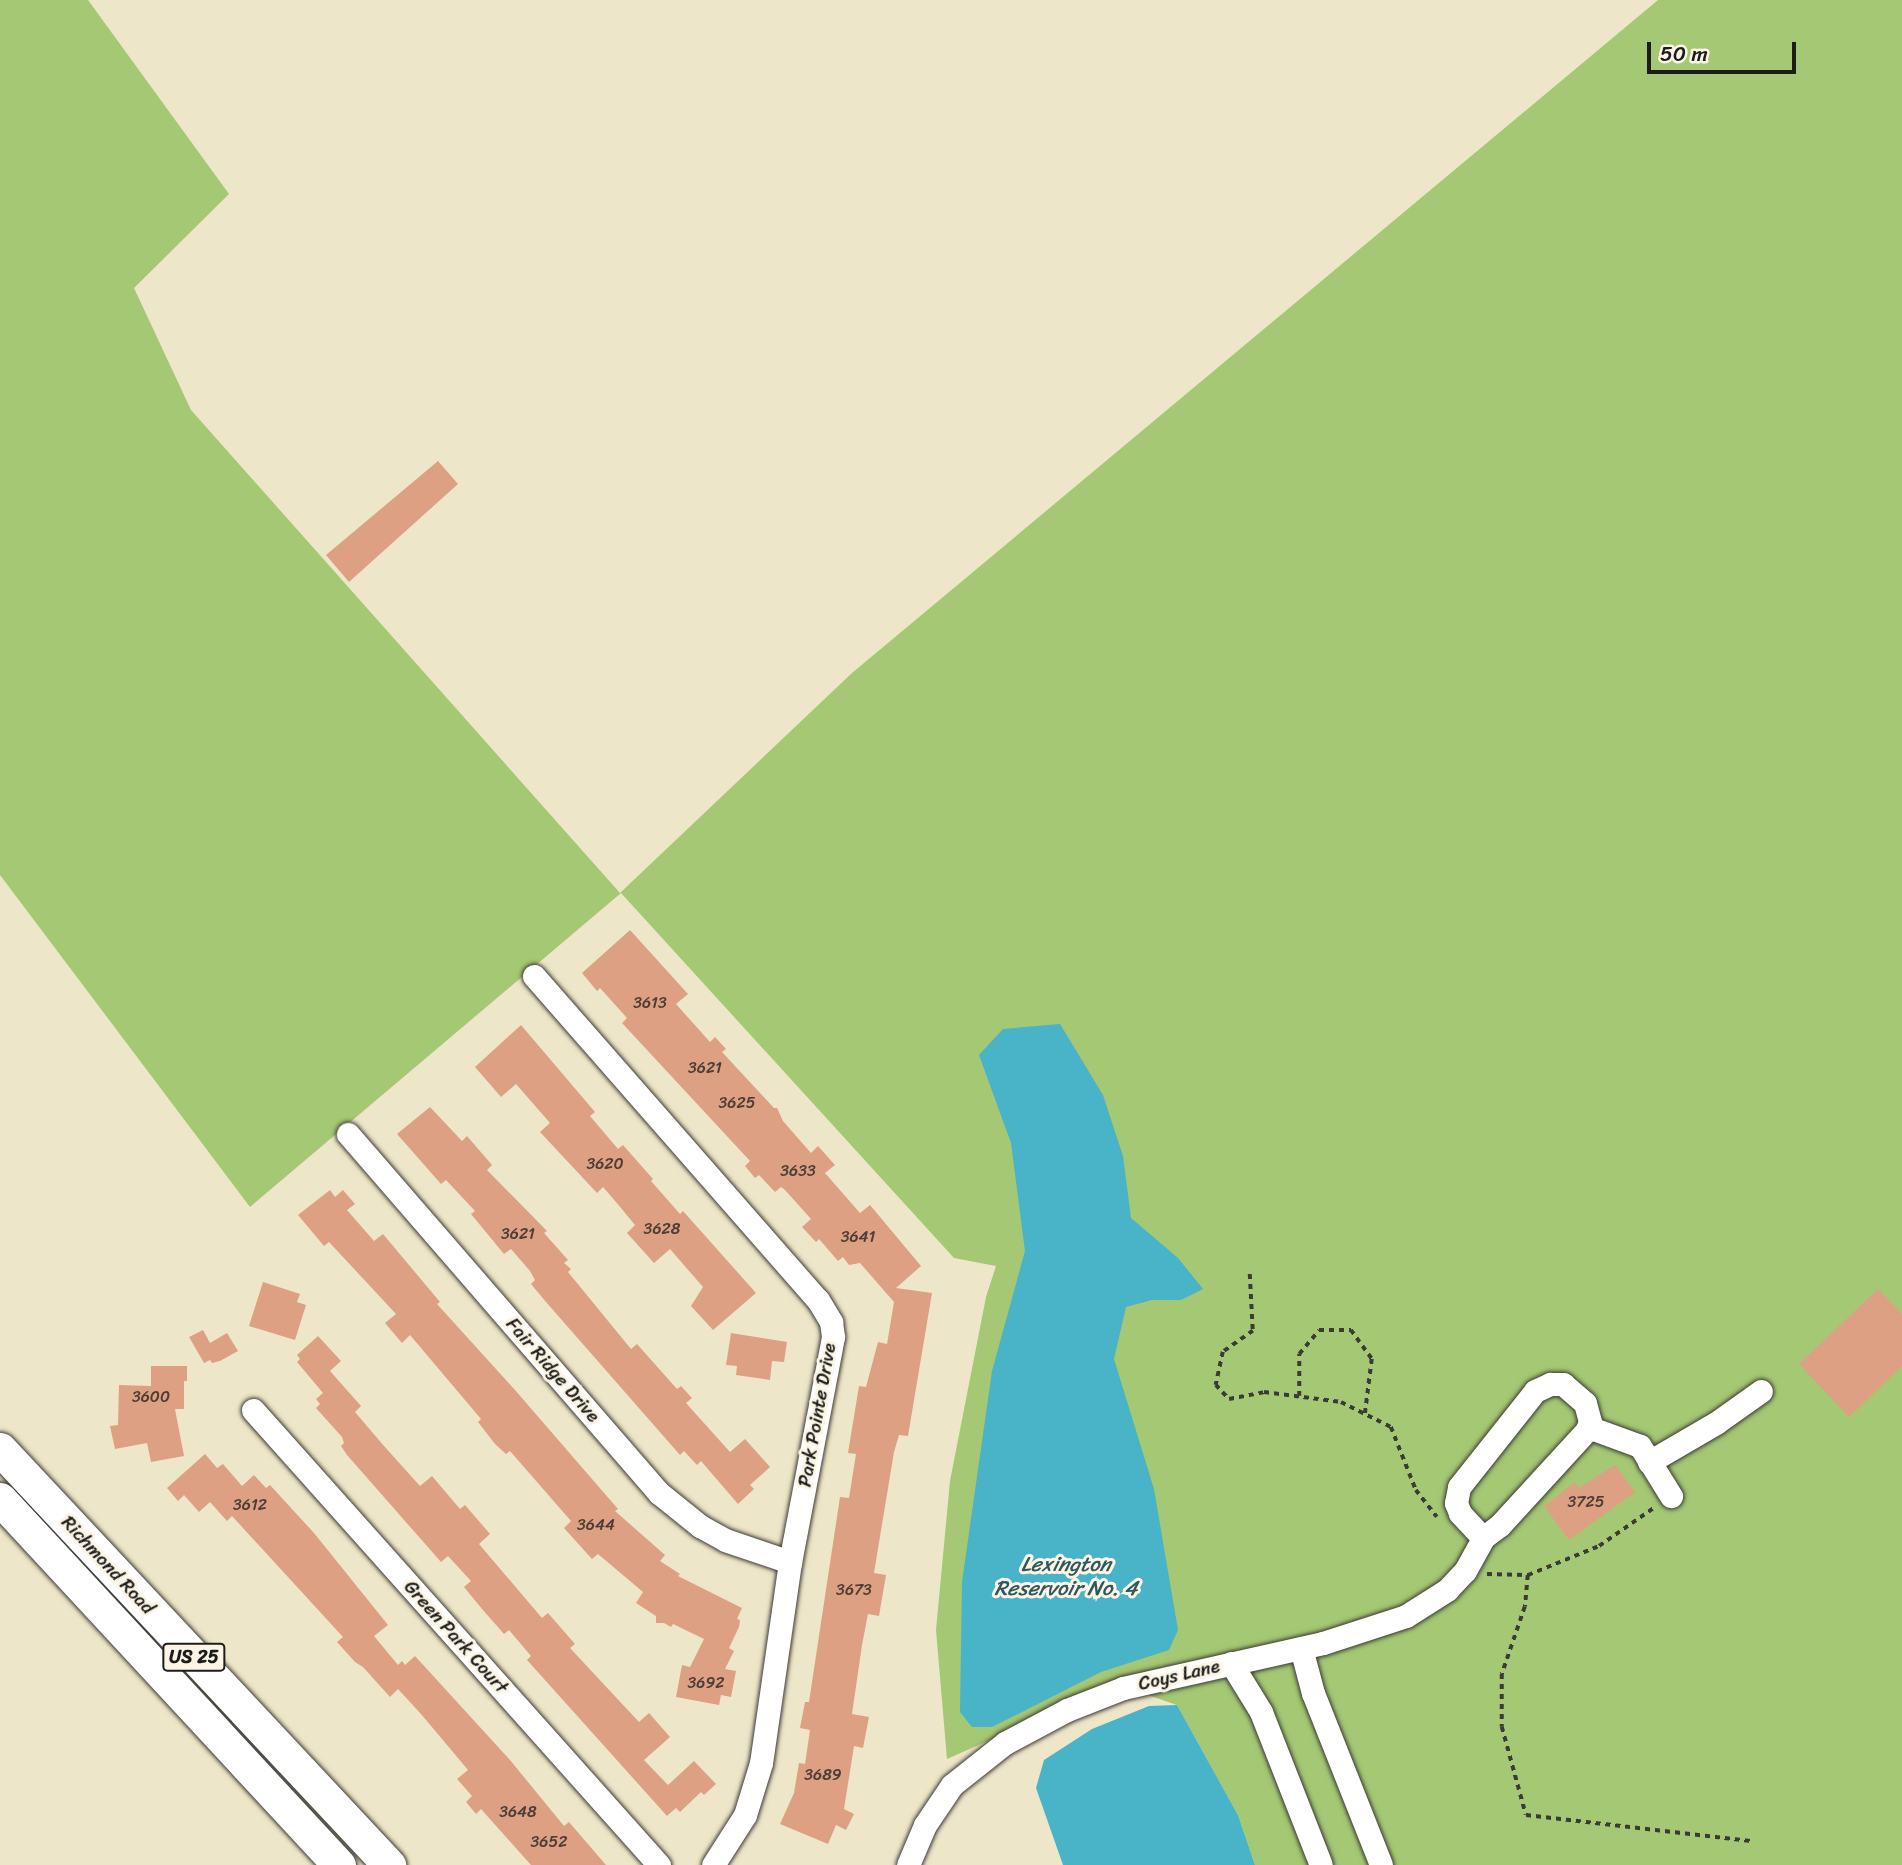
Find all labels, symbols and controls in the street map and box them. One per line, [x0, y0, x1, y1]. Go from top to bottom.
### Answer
scale bar [1650, 28, 1799, 72]
text: 50 m [1660, 35, 1708, 73]
house number: 3613 [633, 993, 667, 1013]
house number: 3621 [688, 1058, 722, 1078]
house number: 3625 [719, 1093, 755, 1113]
house number: 3620 [586, 1154, 624, 1174]
house number: 3633 [780, 1161, 816, 1181]
house number: 3628 [644, 1219, 680, 1239]
house number: 3621 [501, 1224, 535, 1244]
house number: 3641 [841, 1227, 875, 1247]
street label: Fair Ridge Drive [501, 1313, 605, 1427]
street label: Park Pointe Drive [793, 1341, 841, 1489]
house number: 3600 [132, 1387, 170, 1407]
house number: 3725 [1568, 1492, 1604, 1512]
house number: 3612 [233, 1495, 267, 1515]
street label: Richmond Road [57, 1511, 159, 1619]
house number: 3644 [577, 1515, 615, 1535]
water label: Lexington Reservoir No. 4 [995, 1551, 1137, 1601]
street label: Green Park Court [399, 1575, 513, 1699]
house number: 3673 [836, 1580, 872, 1600]
road number: US 25 [161, 1642, 227, 1672]
street label: Coys Lane [1136, 1655, 1222, 1695]
house number: 3692 [688, 1673, 724, 1693]
house number: 3689 [804, 1765, 842, 1785]
house number: 3648 [499, 1802, 537, 1822]
house number: 3652 [531, 1832, 567, 1852]

